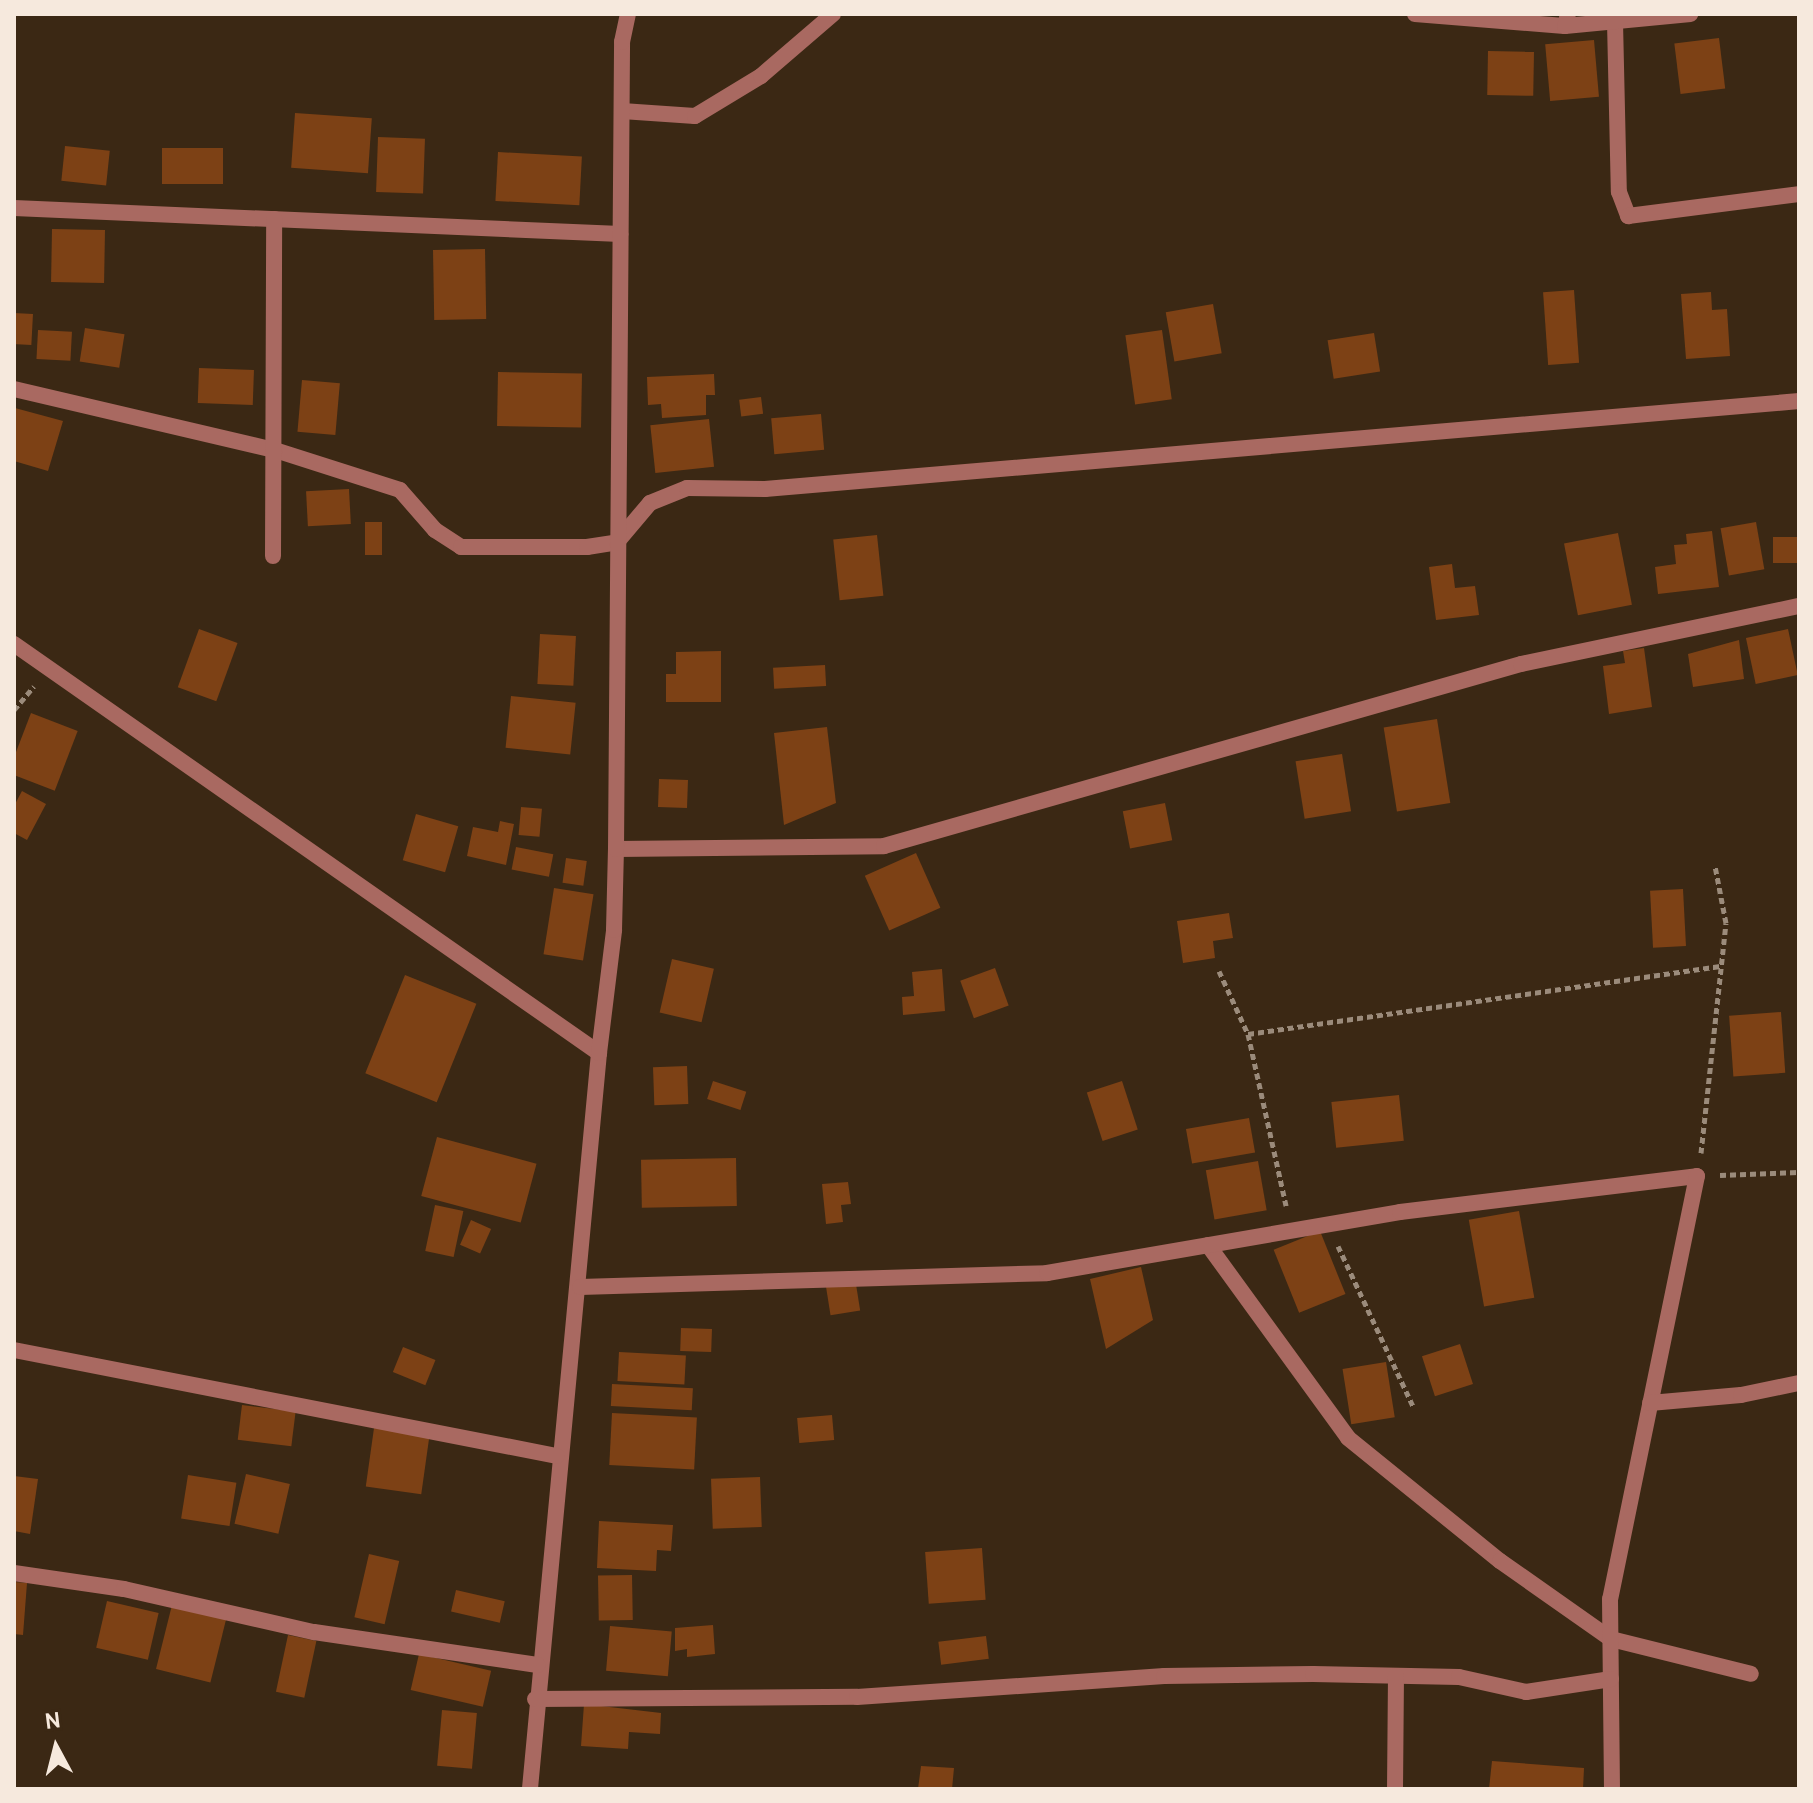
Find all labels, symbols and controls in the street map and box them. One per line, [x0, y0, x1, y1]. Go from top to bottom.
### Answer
north arrow [16, 1707, 96, 1787]
text: N [44, 1708, 62, 1737]

